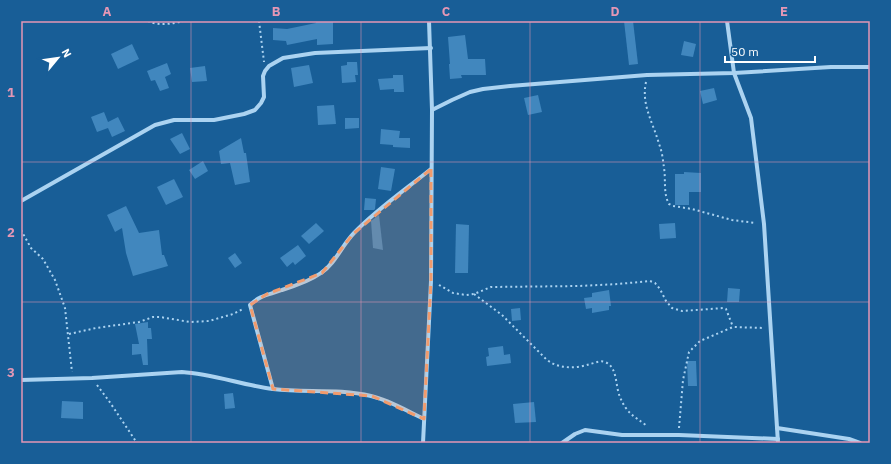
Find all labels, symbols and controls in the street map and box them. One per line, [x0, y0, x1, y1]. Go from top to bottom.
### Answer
text: A [103, 3, 112, 20]
text: B [272, 3, 281, 20]
text: C [442, 3, 451, 20]
text: D [610, 3, 620, 20]
text: E [780, 3, 788, 20]
north arrow [38, 38, 78, 78]
scale bar [725, 38, 815, 64]
text: 50 m [731, 44, 759, 59]
text: N [59, 46, 75, 60]
text: 1 [7, 84, 15, 101]
text: 2 [7, 224, 15, 241]
text: 3 [7, 364, 15, 381]

